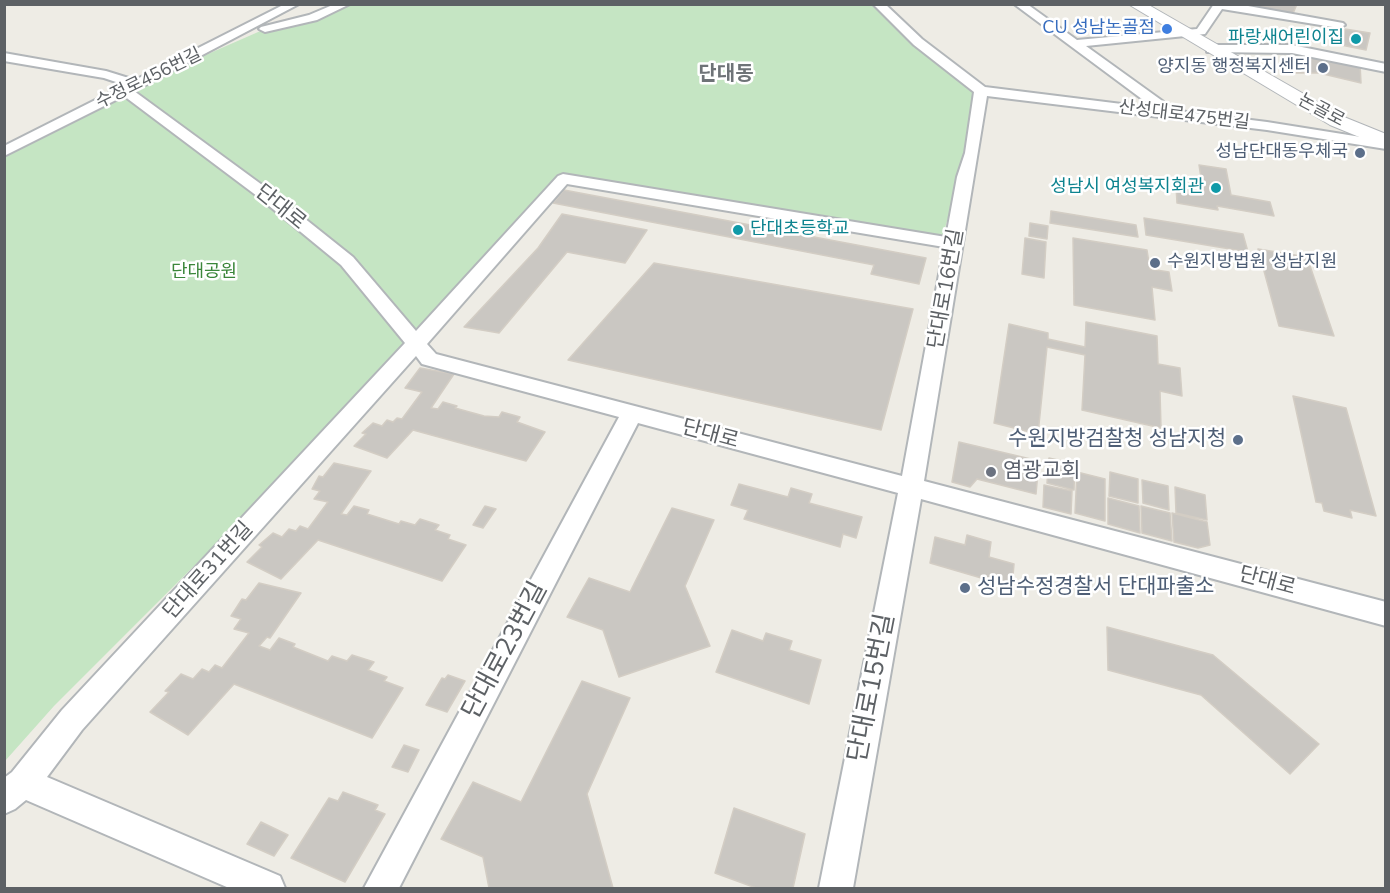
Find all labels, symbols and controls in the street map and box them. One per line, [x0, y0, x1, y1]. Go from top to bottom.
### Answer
place label: CU 성남논골점 [1042, 18, 1155, 40]
marker: CU 성남논골점 [1160, 22, 1174, 36]
place label: 파랑새어린이집 [1228, 28, 1344, 50]
marker: 파랑새어린이집 [1349, 32, 1363, 46]
street label: 수정로456번길 [92, 44, 206, 114]
place label: 양지동 행정복지센터 [1157, 57, 1311, 79]
marker: 양지동 행정복지센터 [1316, 61, 1330, 75]
district label: 단대동 [698, 63, 754, 87]
street label: 논골로 [1294, 90, 1348, 132]
street label: 산성대로475번길 [1117, 97, 1251, 135]
place label: 성남단대동우체국 [1216, 142, 1348, 164]
marker: 성남단대동우체국 [1353, 146, 1367, 160]
place label: 성남시 여성복지회관 [1050, 177, 1204, 199]
street label: 단대로 [250, 180, 310, 236]
marker: 성남시 여성복지회관 [1209, 181, 1223, 195]
place label: 단대초등학교 [750, 219, 849, 241]
marker: 단대초등학교 [731, 223, 745, 237]
street label: 단대로16번길 [924, 227, 970, 351]
place label: 수원지방법원 성남지원 [1167, 252, 1337, 274]
marker: 수원지방법원 성남지원 [1148, 256, 1162, 270]
park label: 단대공원 [171, 262, 237, 284]
street label: 단대로 [679, 415, 741, 455]
place label: 수원지방검찰청 성남지청 [1008, 427, 1226, 453]
marker: 수원지방검찰청 성남지청 [1231, 433, 1245, 447]
place label: 염광교회 [1003, 459, 1080, 485]
marker: 염광교회 [984, 465, 998, 479]
street label: 단대로31번길 [159, 517, 259, 625]
street label: 단대로 [1236, 562, 1298, 602]
place label: 성남수정경찰서 단대파출소 [977, 575, 1214, 601]
street label: 단대로23번길 [457, 577, 555, 725]
marker: 성남수정경찰서 단대파출소 [958, 581, 972, 595]
street label: 단대로15번길 [843, 611, 903, 765]

